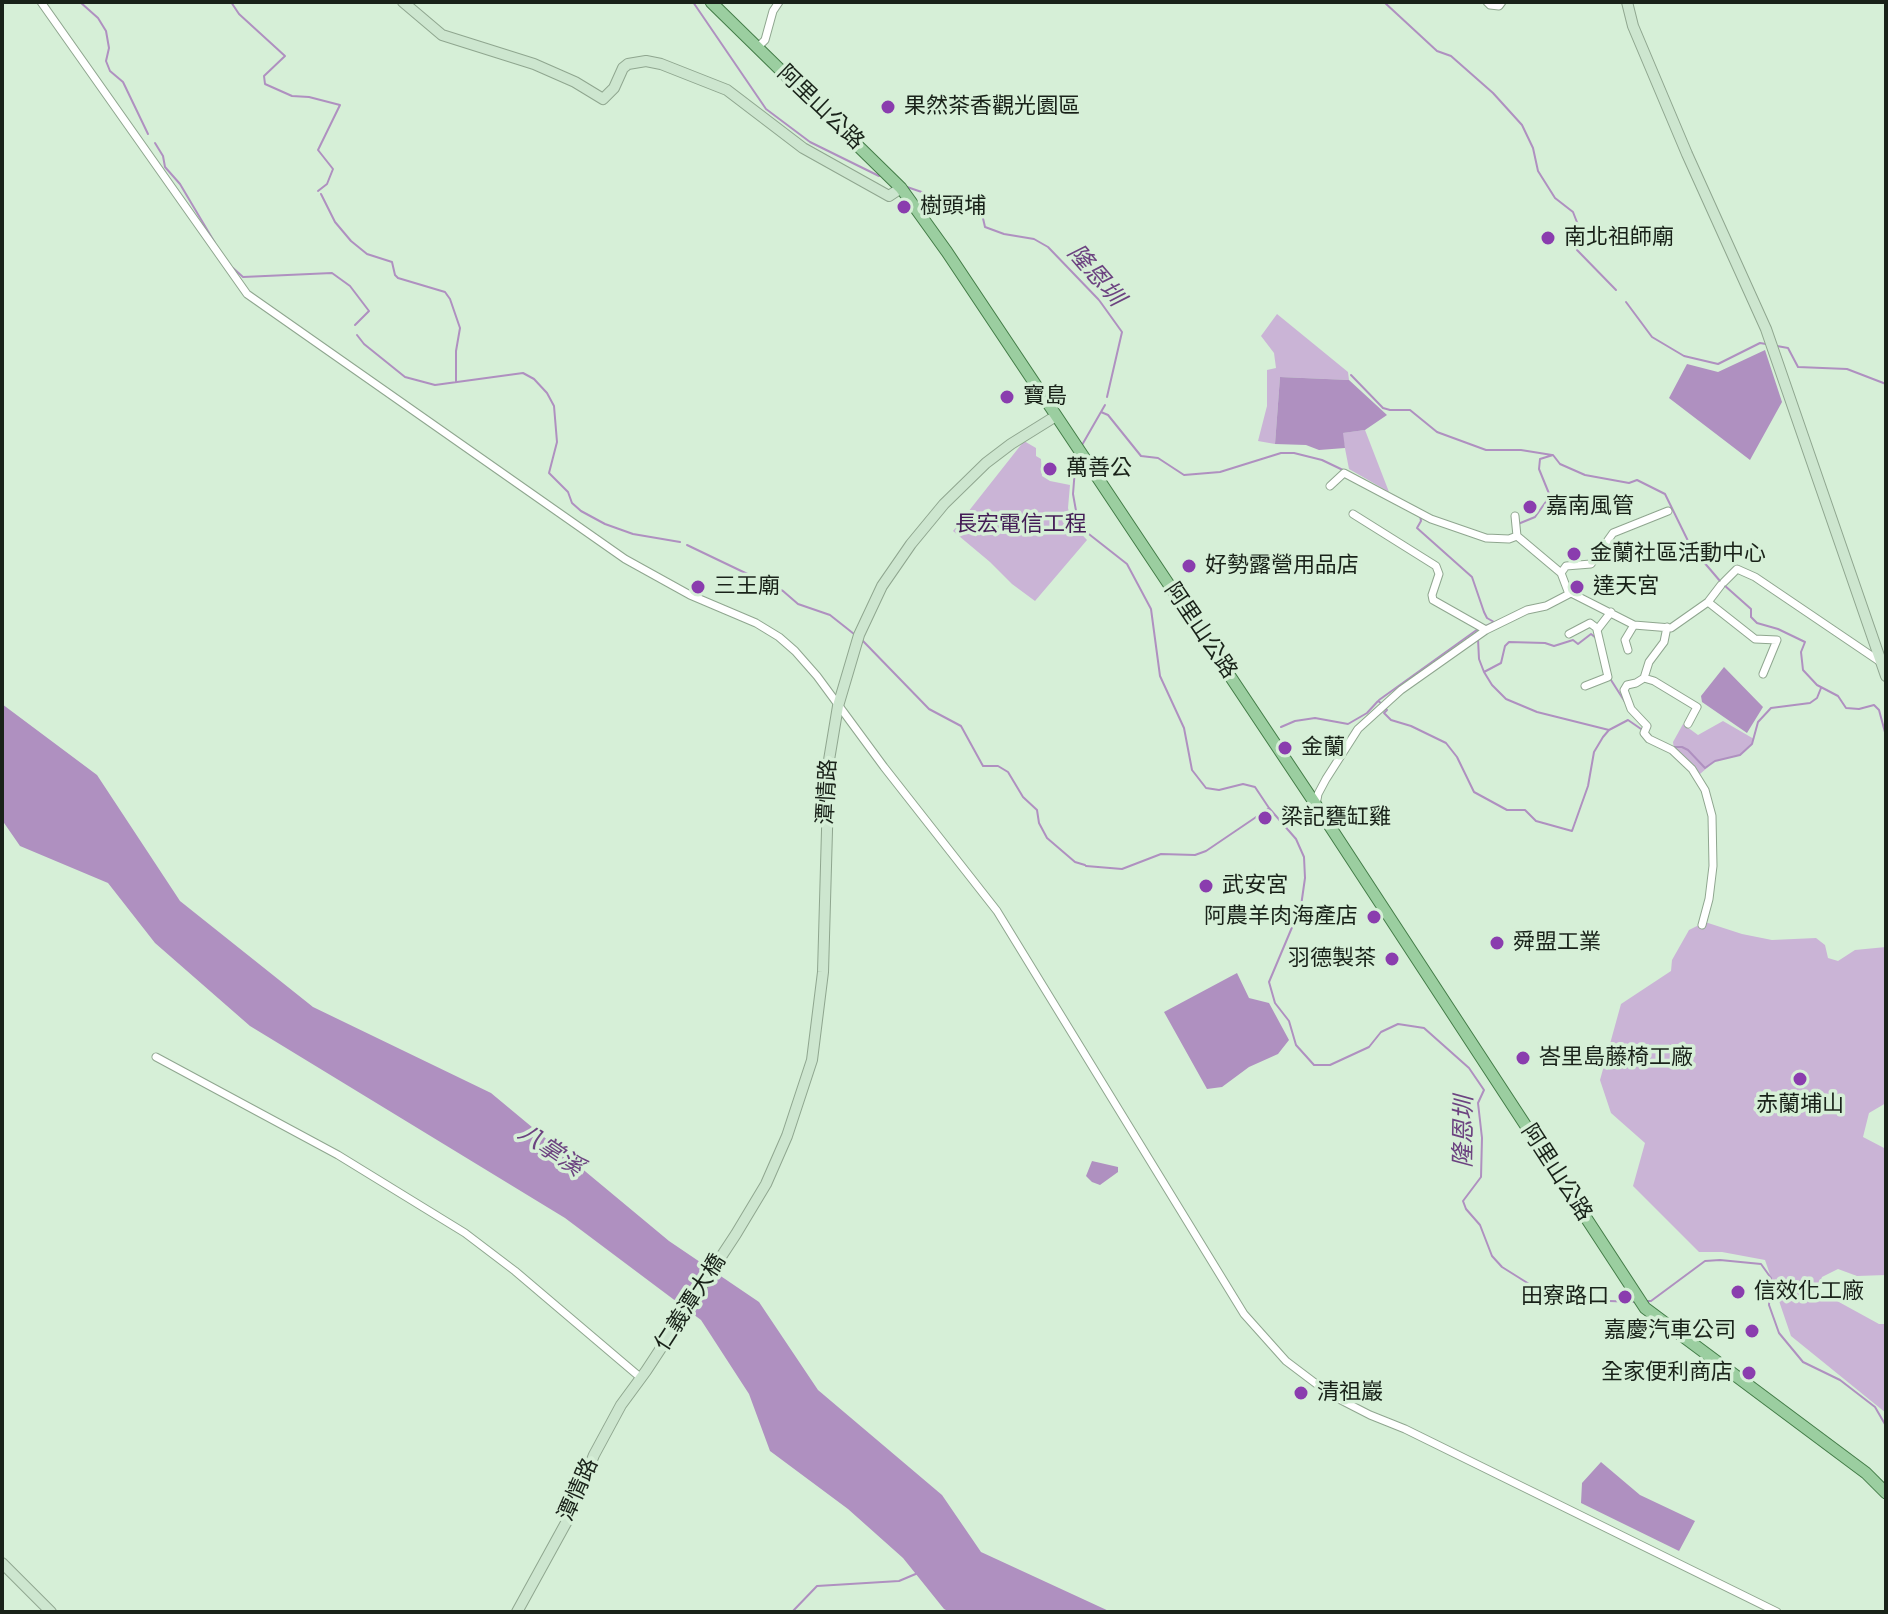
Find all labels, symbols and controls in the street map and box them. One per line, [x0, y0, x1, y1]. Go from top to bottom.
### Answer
street label: 阿里山公路 [771, 60, 869, 156]
place label: 果然茶香觀光園區 [904, 94, 1080, 120]
marker: 果然茶香觀光園區 [879, 98, 897, 116]
place label: 樹頭埔 [920, 194, 986, 220]
marker: 樹頭埔 [895, 198, 913, 216]
place label: 南北祖師廟 [1564, 225, 1674, 251]
marker: 南北祖師廟 [1539, 229, 1557, 247]
water label: 隆恩圳 [1061, 239, 1129, 313]
place label: 寶島 [1023, 384, 1067, 410]
marker: 寶島 [998, 388, 1016, 406]
place label: 萬善公 [1066, 456, 1132, 482]
marker: 萬善公 [1041, 460, 1059, 478]
place label: 嘉南風管 [1546, 494, 1634, 520]
marker: 嘉南風管 [1521, 498, 1539, 516]
park label: 長宏電信工程 [955, 512, 1087, 538]
place label: 金蘭社區活動中心 [1590, 541, 1766, 567]
marker: 金蘭社區活動中心 [1565, 545, 1583, 563]
place label: 好勢露營用品店 [1205, 553, 1359, 579]
marker: 好勢露營用品店 [1180, 557, 1198, 575]
place label: 三王廟 [714, 574, 780, 600]
place label: 達天宮 [1593, 574, 1659, 600]
marker: 三王廟 [689, 578, 707, 596]
street label: 阿里山公路 [1158, 578, 1242, 684]
marker: 達天宮 [1568, 578, 1586, 596]
place label: 金蘭 [1301, 735, 1345, 761]
marker: 金蘭 [1276, 739, 1294, 757]
street label: 潭情路 [813, 758, 843, 826]
place label: 梁記甕缸雞 [1281, 805, 1391, 831]
marker: 梁記甕缸雞 [1256, 809, 1274, 827]
place label: 武安宮 [1222, 873, 1288, 899]
marker: 武安宮 [1197, 877, 1215, 895]
place label: 阿農羊肉海產店 [1204, 904, 1358, 930]
marker: 阿農羊肉海產店 [1365, 908, 1383, 926]
place label: 舜盟工業 [1513, 930, 1601, 956]
marker: 舜盟工業 [1488, 934, 1506, 952]
place label: 羽德製茶 [1288, 946, 1376, 972]
marker: 羽德製茶 [1383, 950, 1401, 968]
place label: 峇里島藤椅工廠 [1539, 1045, 1693, 1071]
marker: 峇里島藤椅工廠 [1514, 1049, 1532, 1067]
marker: 赤蘭埔山 [1791, 1070, 1809, 1088]
place label: 赤蘭埔山 [1756, 1092, 1844, 1118]
water label: 隆恩圳 [1450, 1096, 1480, 1168]
water label: 八掌溪 [512, 1119, 588, 1183]
street label: 阿里山公路 [1515, 1120, 1597, 1226]
street label: 仁義潭大橋 [650, 1250, 732, 1356]
place label: 信效化工廠 [1754, 1279, 1864, 1305]
marker: 信效化工廠 [1729, 1283, 1747, 1301]
place label: 田寮路口 [1521, 1284, 1609, 1310]
marker: 田寮路口 [1616, 1288, 1634, 1306]
place label: 嘉慶汽車公司 [1604, 1318, 1736, 1344]
marker: 嘉慶汽車公司 [1743, 1322, 1761, 1340]
place label: 全家便利商店 [1601, 1360, 1733, 1386]
marker: 全家便利商店 [1740, 1364, 1758, 1382]
place label: 清祖巖 [1317, 1380, 1383, 1406]
marker: 清祖巖 [1292, 1384, 1310, 1402]
street label: 潭情路 [554, 1454, 604, 1526]

